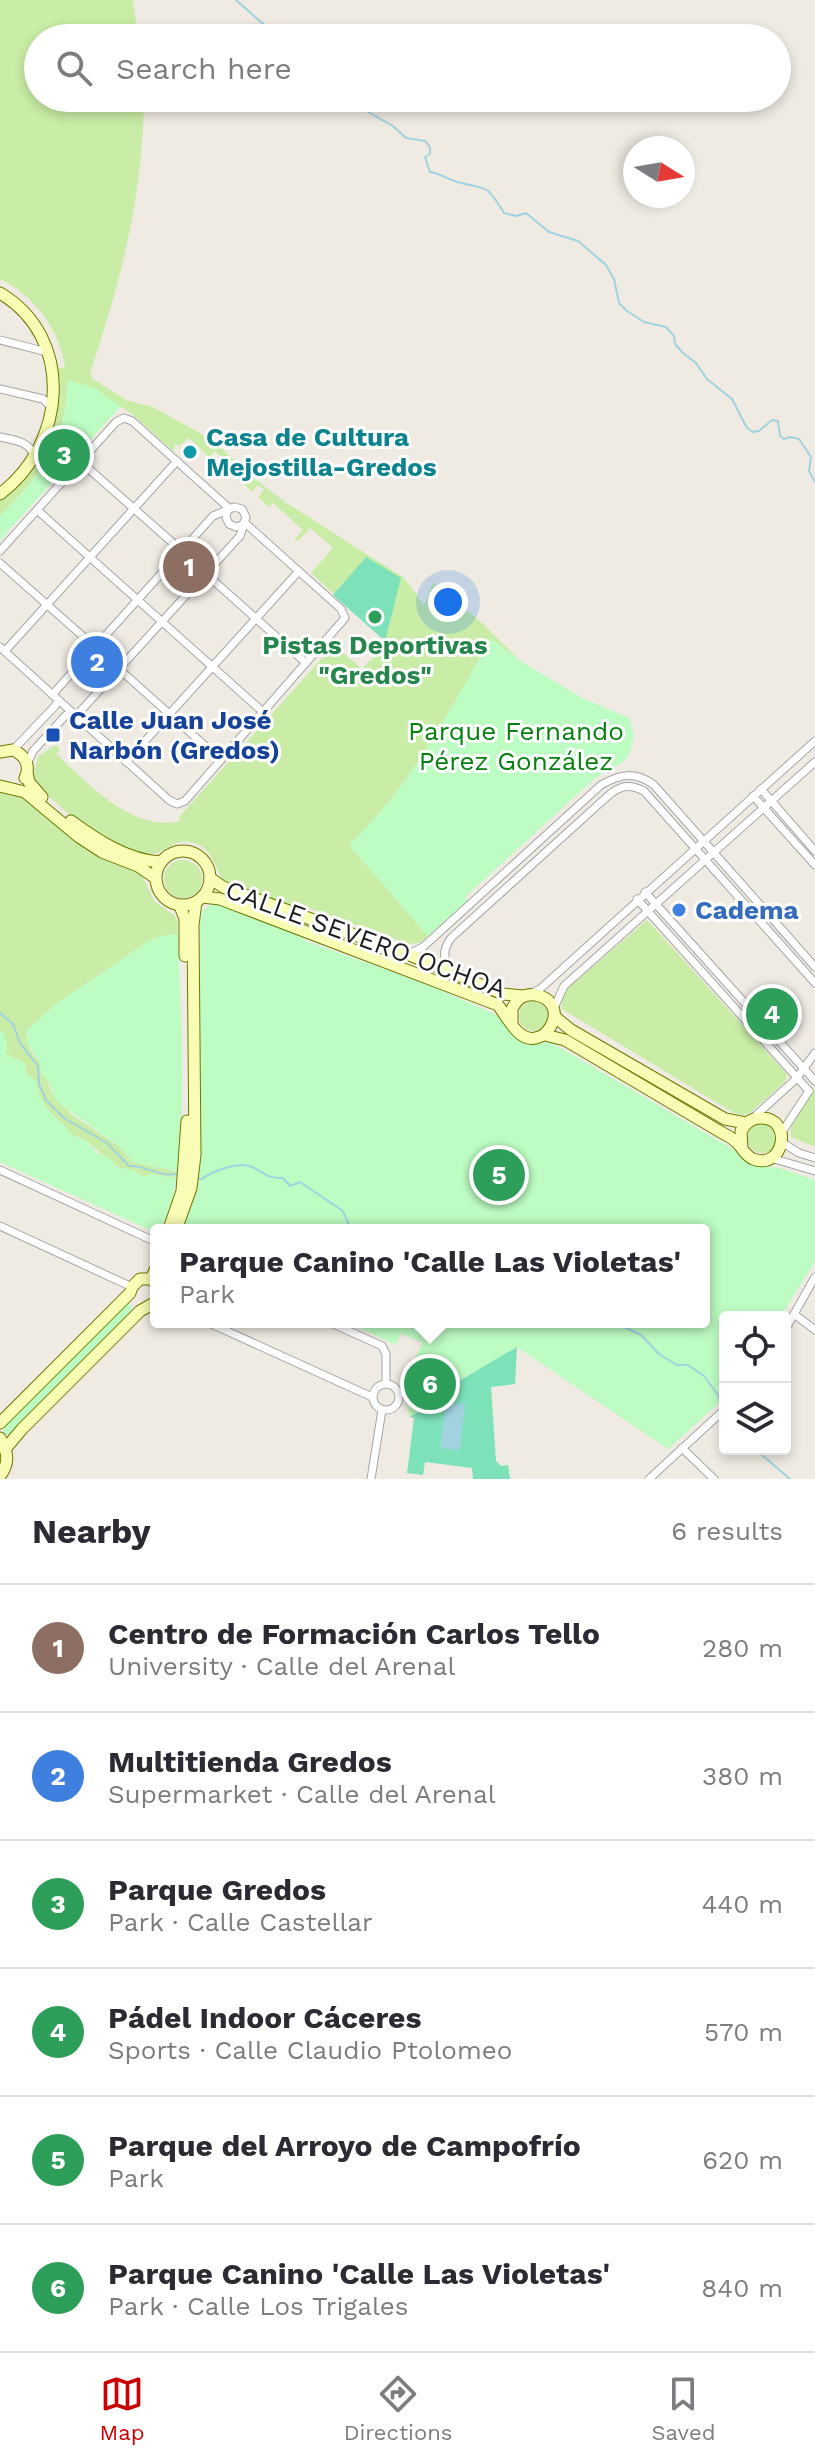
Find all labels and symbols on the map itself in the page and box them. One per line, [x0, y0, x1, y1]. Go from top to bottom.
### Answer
north arrow [623, 136, 695, 208]
place label: Casa de Cultura Mejostilla-Gredos [206, 422, 437, 482]
pin: 3 [38, 425, 90, 485]
marker: Casa de Cultura Mejostilla-Gredos [181, 443, 199, 461]
pin: 1 [163, 537, 215, 597]
your location [428, 582, 468, 622]
marker: Pistas Deportivas "Gredos" [366, 608, 384, 626]
place label: Pistas Deportivas "Gredos" [262, 630, 488, 690]
pin: 2 [71, 632, 123, 692]
place label: Calle Juan José Narbón (Gredos) [69, 705, 280, 765]
park label: Parque Fernando Pérez González [408, 716, 624, 776]
marker: Calle Juan José Narbón (Gredos) [44, 726, 62, 744]
street label: CALLE SEVERO OCHOA [222, 874, 510, 1004]
place label: Cadema [695, 895, 799, 925]
marker: Cadema [670, 901, 688, 919]
pin: 4 [746, 984, 798, 1044]
pin: 5 [473, 1145, 525, 1205]
pin: 6 [404, 1354, 456, 1414]

